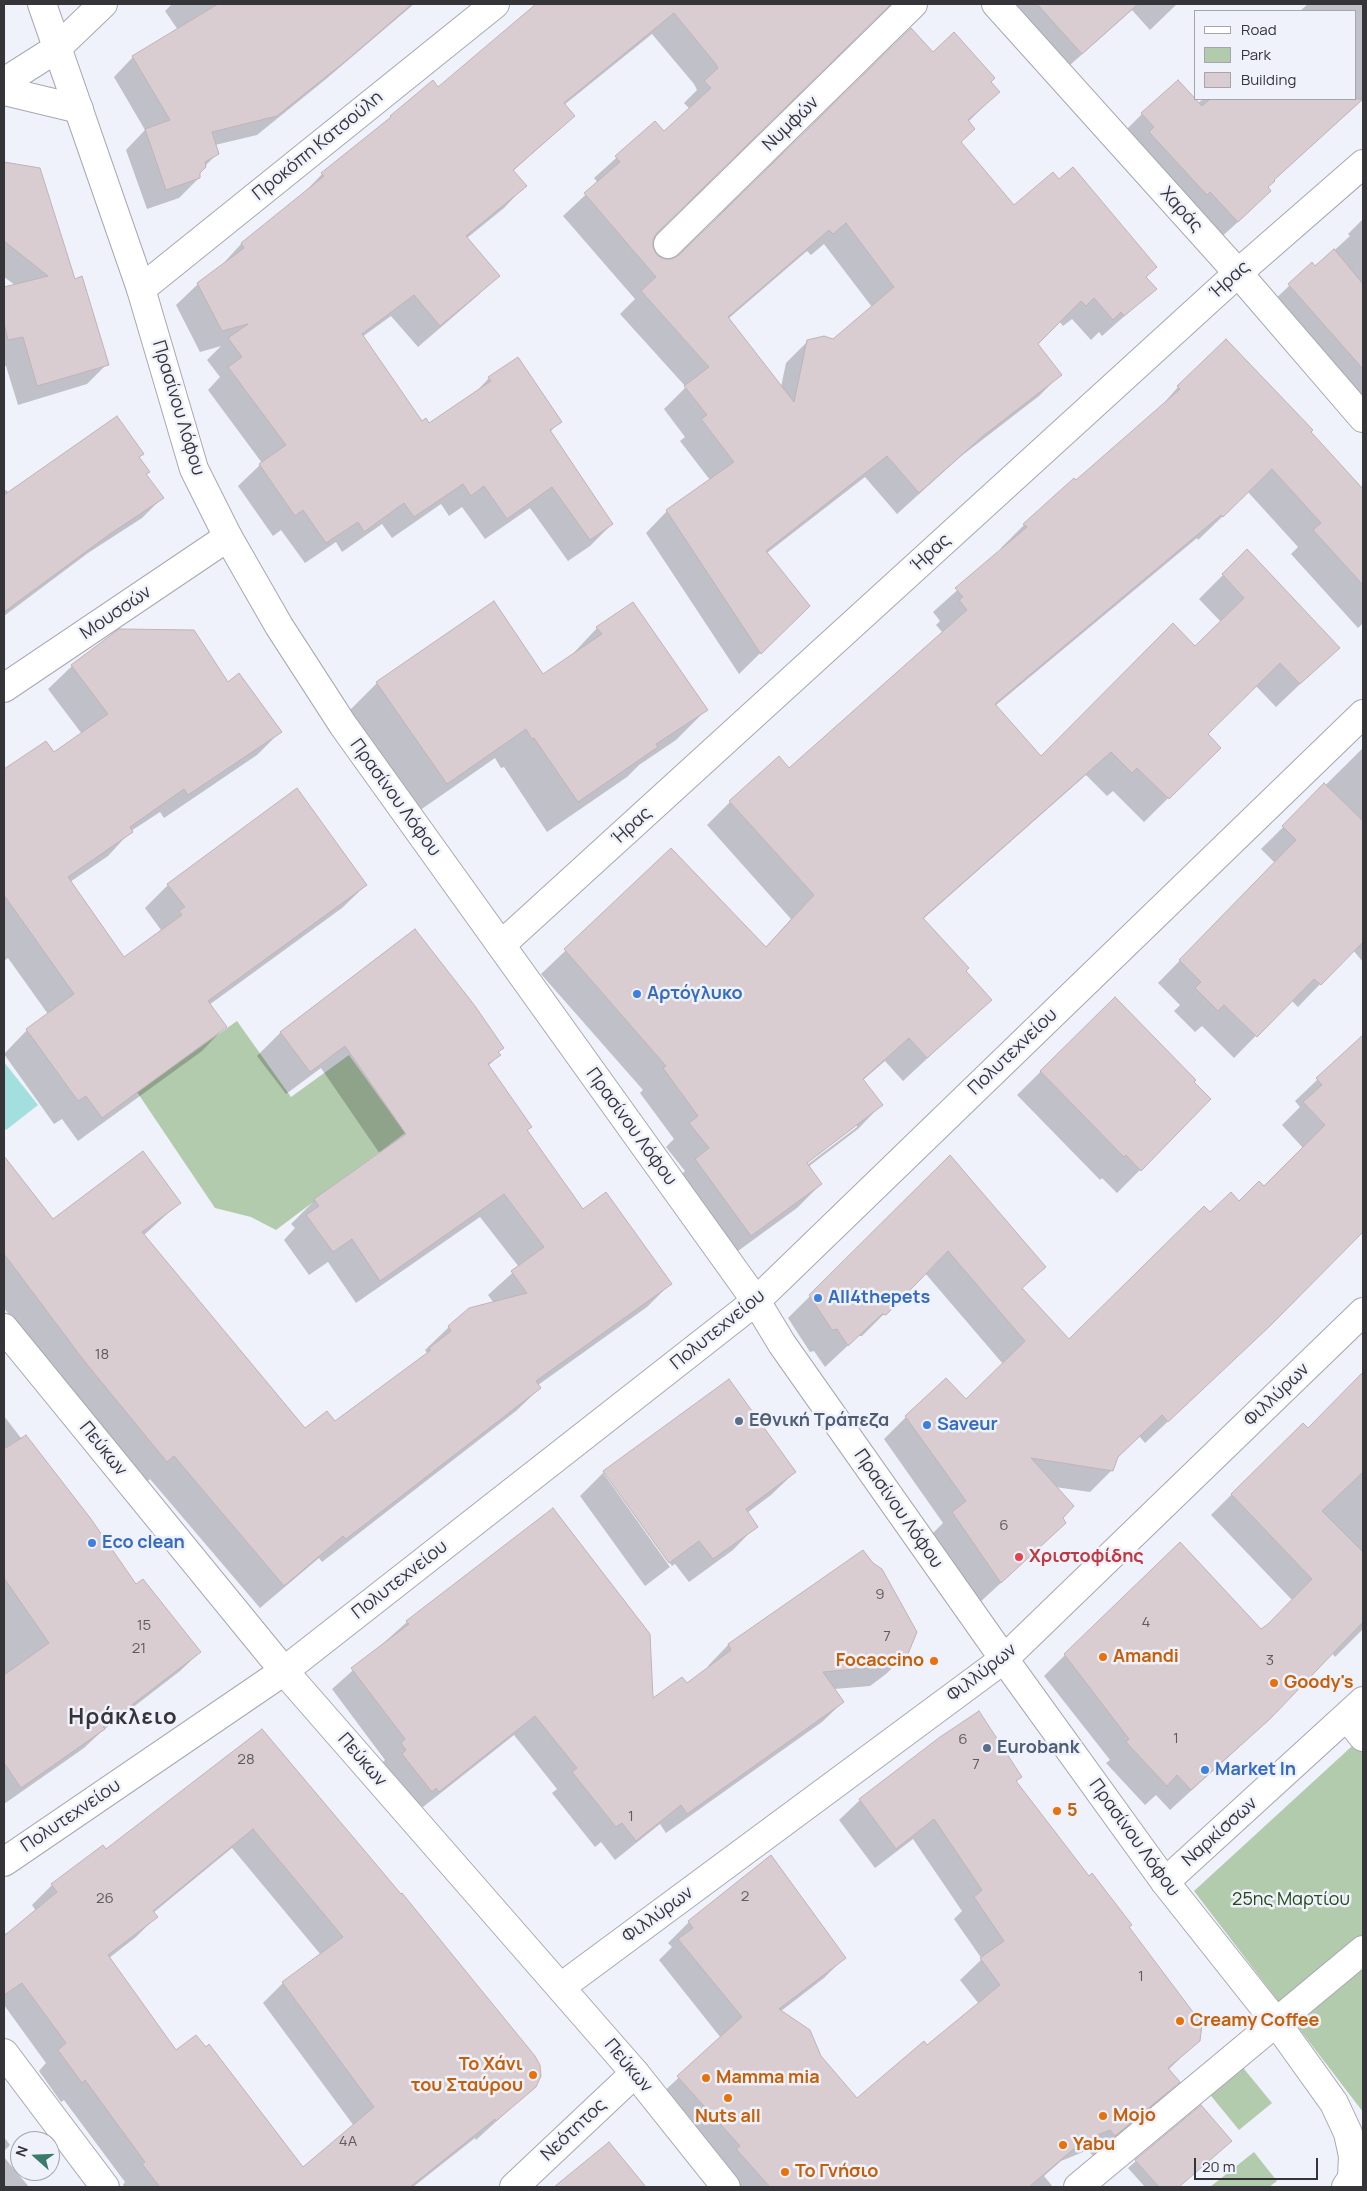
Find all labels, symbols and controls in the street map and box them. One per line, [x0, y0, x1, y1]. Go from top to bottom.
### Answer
legend [1194, 10, 1357, 100]
text: Road [1241, 19, 1277, 40]
text: Park [1241, 44, 1271, 65]
text: Building [1241, 69, 1296, 90]
street label: Προκόπη Κατσούλη [248, 87, 388, 205]
street label: Νυμφών [758, 92, 824, 156]
street label: Χαράς [1155, 183, 1207, 237]
street label: Ήρας [1206, 256, 1254, 304]
street label: Πρασίνου Λόφου [147, 338, 209, 478]
street label: Ήρας [907, 529, 955, 577]
street label: Μουσσών [76, 581, 156, 645]
street label: Πρασίνου Λόφου [345, 735, 445, 861]
street label: Ήρας [608, 802, 656, 850]
place label: Αρτόγλυκο [647, 983, 743, 1005]
marker: Αρτόγλυκο [631, 988, 643, 1000]
street label: Πολυτεχνείου [964, 1004, 1062, 1100]
street label: Πρασίνου Λόφου [581, 1064, 681, 1190]
street label: Πολυτεχνείου [666, 1285, 770, 1375]
place label: All4thepets [828, 1287, 930, 1309]
marker: All4thepets [812, 1292, 824, 1304]
house number: 18 [95, 1346, 109, 1364]
street label: Φιλλύρων [1240, 1359, 1314, 1431]
place label: Εθνική Τράπεζα [749, 1410, 889, 1432]
place label: Saveur [937, 1414, 998, 1436]
marker: Εθνική Τράπεζα [733, 1415, 745, 1427]
street label: Πεύκων [75, 1418, 131, 1480]
marker: Saveur [921, 1419, 933, 1431]
street label: Πρασίνου Λόφου [849, 1445, 947, 1573]
house number: 6 [999, 1517, 1009, 1535]
place label: Eco clean [102, 1532, 185, 1554]
street label: Πολυτεχνείου [348, 1536, 452, 1624]
marker: Eco clean [86, 1537, 98, 1549]
place label: Χριστοφίδης [1029, 1546, 1144, 1568]
marker: Χριστοφίδης [1013, 1551, 1025, 1563]
house number: 9 [875, 1586, 885, 1604]
house number: 4 [1142, 1614, 1150, 1632]
house number: 15 [137, 1617, 151, 1635]
house number: 7 [883, 1628, 891, 1646]
street label: Φιλλύρων [943, 1639, 1021, 1707]
house number: 21 [132, 1640, 146, 1658]
place label: Amandi [1113, 1646, 1179, 1668]
place label: Focaccino [836, 1650, 924, 1672]
marker: Amandi [1097, 1651, 1109, 1663]
house number: 3 [1266, 1652, 1274, 1670]
marker: Focaccino [928, 1655, 940, 1667]
place label: Goody's [1284, 1672, 1354, 1694]
marker: Goody's [1268, 1677, 1280, 1689]
district label: Ηράκλειο [67, 1705, 179, 1731]
street label: Πεύκων [333, 1729, 391, 1791]
house number: 1 [1173, 1730, 1179, 1748]
house number: 6 [958, 1731, 968, 1749]
place label: Eurobank [997, 1737, 1079, 1759]
marker: Eurobank [981, 1742, 993, 1754]
house number: 28 [237, 1751, 255, 1769]
house number: 7 [972, 1756, 980, 1774]
place label: Market In [1215, 1759, 1296, 1781]
marker: Market In [1199, 1764, 1211, 1776]
street label: Πολυτεχνείου [17, 1775, 125, 1857]
street label: Πρασίνου Λόφου [1084, 1775, 1184, 1901]
street label: Ναρκίσσων [1178, 1793, 1262, 1871]
place label: 5 [1067, 1800, 1078, 1822]
marker: 5 [1051, 1805, 1063, 1817]
house number: 1 [628, 1808, 634, 1826]
street label: Φιλλύρων [618, 1882, 698, 1948]
house number: 2 [741, 1888, 749, 1906]
park label: 25ης Μαρτίου [1232, 1889, 1350, 1911]
house number: 26 [96, 1890, 114, 1908]
house number: 1 [1138, 1968, 1144, 1986]
place label: Creamy Coffee [1190, 2010, 1319, 2032]
marker: Creamy Coffee [1174, 2015, 1186, 2027]
street label: Πεύκων [599, 2035, 657, 2097]
place label: Το Χάνι του Σταύρου [411, 2054, 523, 2096]
place label: Mamma mia [716, 2067, 820, 2089]
marker: Το Χάνι του Σταύρου [527, 2069, 539, 2081]
marker: Mamma mia [700, 2072, 712, 2084]
marker: Nuts all [722, 2092, 734, 2104]
street label: Νεότητος [537, 2094, 611, 2166]
place label: Mojo [1113, 2105, 1156, 2127]
place label: Nuts all [695, 2106, 761, 2128]
marker: Mojo [1097, 2110, 1109, 2122]
north arrow [10, 2131, 60, 2181]
house number: 4A [339, 2133, 357, 2151]
place label: Yabu [1073, 2134, 1115, 2156]
marker: Yabu [1057, 2139, 1069, 2151]
text: N [11, 2143, 32, 2159]
scale bar [1197, 2148, 1321, 2180]
text: 20 m [1202, 2156, 1235, 2177]
place label: Το Γνήσιο [795, 2161, 878, 2183]
marker: Το Γνήσιο [779, 2166, 791, 2178]

